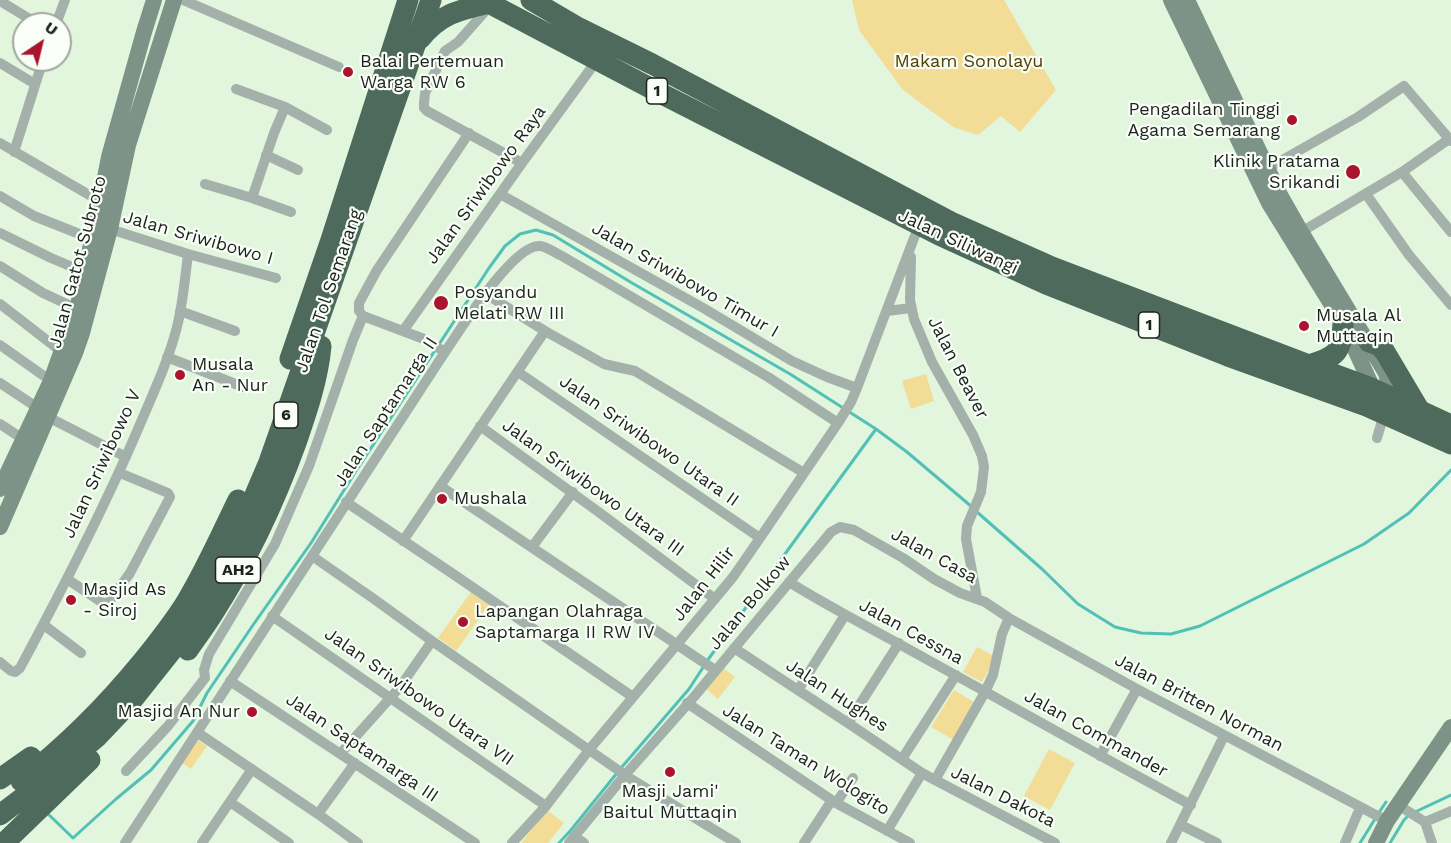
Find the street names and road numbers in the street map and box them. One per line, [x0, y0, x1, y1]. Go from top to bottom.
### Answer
road number: 1 [646, 78, 668, 104]
street label: Jalan Sriwibowo Raya [421, 101, 551, 269]
street label: Jalan Gatot Subroto [45, 173, 111, 351]
street label: Jalan Siliwangi [894, 205, 1022, 279]
street label: Jalan Sriwibowo I [120, 206, 276, 270]
street label: Jalan Tol Semarang [291, 206, 367, 376]
street label: Jalan Sriwibowo Timur I [588, 218, 782, 342]
road number: 1 [1138, 312, 1160, 338]
street label: Jalan Beaver [923, 313, 993, 423]
street label: Jalan Saptamarga II [329, 333, 443, 491]
street label: Jalan Sriwibowo Utara II [555, 371, 743, 511]
street label: Jalan Sriwibowo V [58, 386, 146, 542]
road number: 6 [274, 402, 298, 428]
street label: Jalan Sriwibowo Utara III [498, 415, 688, 561]
street label: Jalan Casa [887, 523, 981, 589]
street label: Jalan Hilir [668, 542, 740, 626]
street label: Jalan Bolkow [704, 551, 796, 655]
road number: AH2 [216, 557, 260, 583]
street label: Jalan Cessna [855, 594, 967, 670]
street label: Jalan Sriwibowo Utara VII [320, 623, 518, 771]
street label: Jalan Britten Norman [1111, 649, 1287, 757]
street label: Jalan Hughes [782, 655, 892, 737]
street label: Jalan Commander [1020, 686, 1172, 782]
street label: Jalan Saptamarga III [282, 689, 442, 807]
street label: Jalan Taman Wologito [718, 700, 894, 820]
street label: Jalan Dakota [947, 761, 1059, 833]

